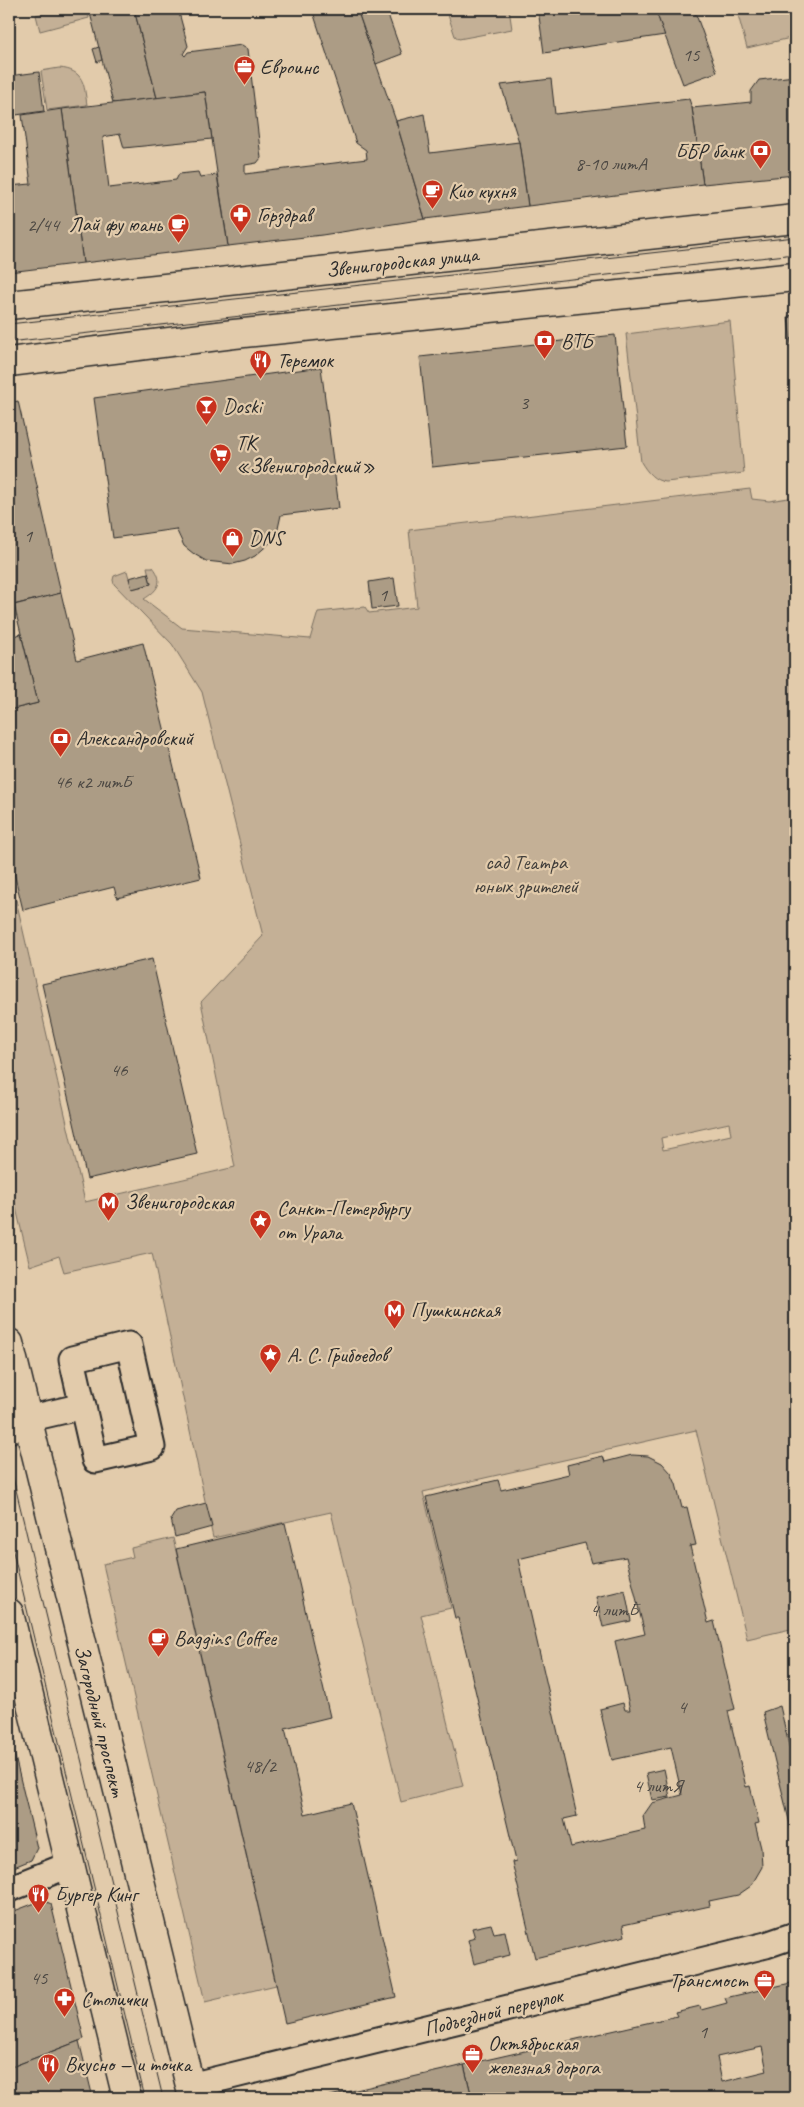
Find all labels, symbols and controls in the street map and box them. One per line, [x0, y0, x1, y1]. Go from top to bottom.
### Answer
house number: 15 [682, 43, 701, 67]
place label: Евроинс [260, 54, 320, 80]
office icon: Евроинс [232, 55, 256, 86]
place label: ББР банк [676, 138, 745, 164]
bank icon: ББР банк [748, 139, 772, 170]
house number: 8-10 литА [575, 152, 648, 176]
place label: Кио кухня [448, 178, 517, 204]
cafe icon: Кио кухня [420, 179, 444, 210]
place label: Горздрав [257, 202, 316, 228]
pharmacy icon: Горздрав [229, 203, 253, 234]
place label: Лай фу юань [69, 211, 164, 237]
cafe icon: Лай фу юань [166, 212, 190, 243]
house number: 2/44 [27, 213, 61, 237]
street label: Звенигородская улица [325, 241, 482, 283]
place label: ВТБ [561, 328, 595, 354]
bank icon: ВТБ [533, 329, 557, 360]
place label: Теремок [277, 347, 335, 373]
restaurant icon: Теремок [249, 348, 273, 379]
house number: 3 [520, 391, 530, 415]
place label: Doski [223, 393, 265, 419]
bar icon: Doski [195, 394, 219, 425]
place label: ТК «Звенигородский» [236, 429, 375, 479]
supermarket icon: ТК «Звенигородский» [208, 442, 232, 473]
house number: 1 [24, 524, 34, 548]
place label: DNS [249, 525, 286, 551]
shop icon: DNS [221, 526, 245, 557]
house number: 1 [379, 583, 389, 607]
place label: Александровский [76, 725, 195, 751]
bank icon: Александровский [48, 726, 72, 757]
house number: 46 к2 литБ [55, 770, 135, 794]
park label: сад Театра юных зрителей [474, 849, 580, 899]
house number: 46 [110, 1058, 129, 1082]
place label: Звенигородская [125, 1189, 235, 1215]
metro station icon: Звенигородская [97, 1190, 121, 1221]
place label: Санкт-Петербургу от Урала [277, 1195, 412, 1245]
place icon: Санкт-Петербургу от Урала [249, 1208, 273, 1239]
place label: Пушкинская [411, 1297, 502, 1323]
metro station icon: Пушкинская [383, 1298, 407, 1329]
place label: А. С. Грибоедов [287, 1342, 392, 1368]
place icon: А. С. Грибоедов [259, 1343, 283, 1374]
house number: 4 литБ [590, 1598, 641, 1622]
place label: Baggins Coffee [174, 1625, 277, 1651]
cafe icon: Baggins Coffee [146, 1626, 170, 1657]
street label: Загородный проспект [69, 1642, 132, 1801]
house number: 4 [678, 1695, 689, 1719]
house number: 48/2 [244, 1754, 277, 1778]
house number: 4 литЯ [634, 1774, 685, 1798]
place label: Бургер Кинг [55, 1881, 140, 1907]
restaurant icon: Бургер Кинг [27, 1882, 51, 1913]
house number: 45 [30, 1966, 49, 1990]
place label: Трансмост [669, 1967, 749, 1993]
office icon: Трансмост [752, 1968, 776, 1999]
street label: Подъездной переулок [421, 1982, 567, 2043]
place label: Столички [81, 1986, 149, 2012]
pharmacy icon: Столички [53, 1987, 77, 2018]
house number: 1 [699, 2020, 709, 2044]
place label: Октябрьская железная дорога [488, 2030, 601, 2080]
office icon: Октябрьская железная дорога [460, 2043, 484, 2074]
place label: Вкусно — и точка [65, 2051, 193, 2077]
restaurant icon: Вкусно — и точка [37, 2052, 61, 2083]

